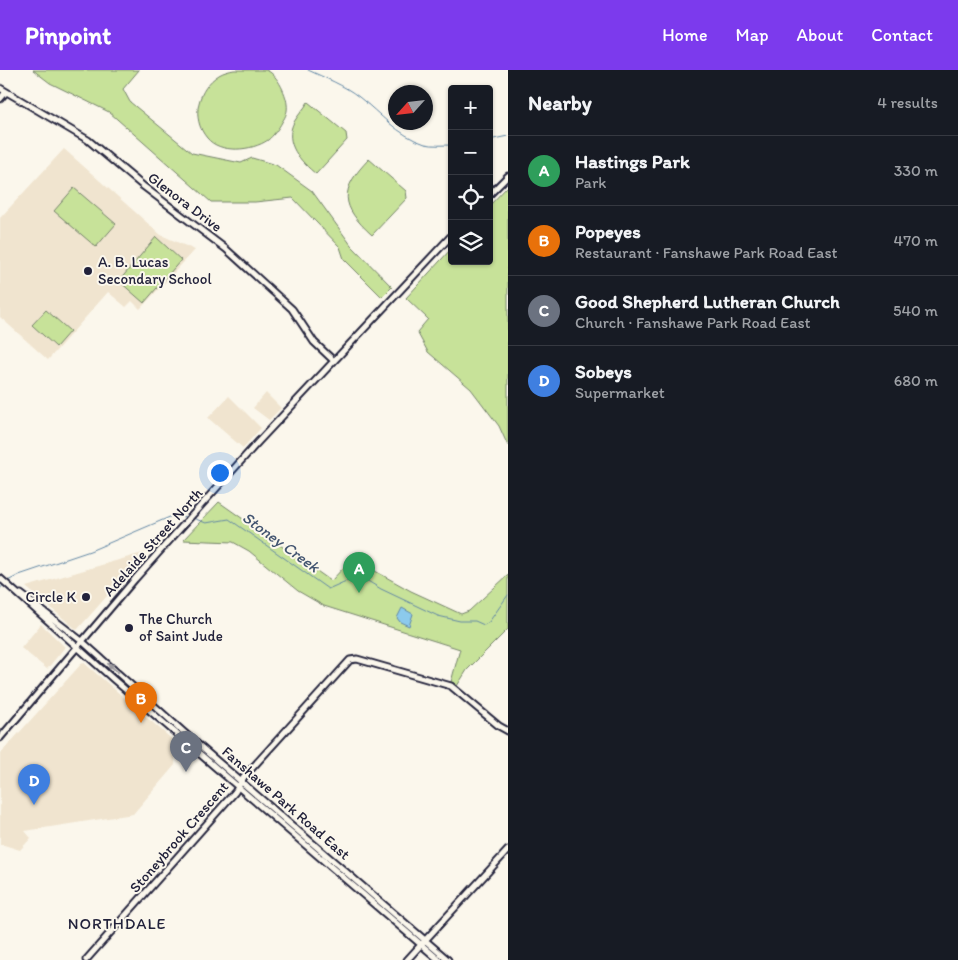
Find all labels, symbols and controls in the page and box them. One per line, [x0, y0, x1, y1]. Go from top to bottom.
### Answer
text: Pinpoint [25, 21, 111, 50]
text: Home [662, 24, 708, 46]
text: Map [736, 24, 769, 46]
text: About [797, 24, 843, 46]
text: Contact [871, 24, 933, 46]
north arrow [388, 85, 433, 130]
map controls [448, 85, 493, 265]
button: + [448, 85, 493, 130]
text: Nearby [528, 90, 592, 115]
text: 4 results [877, 93, 938, 112]
button: − [448, 130, 493, 175]
text: Hastings Park [575, 150, 690, 173]
text: A [539, 161, 549, 180]
text: 330 m [894, 161, 938, 180]
street label: Glenora Drive [144, 168, 226, 236]
text: Park [575, 173, 606, 192]
button: locate [448, 175, 493, 220]
button: layers [448, 220, 493, 265]
text: Popeyes [575, 220, 641, 243]
text: B [539, 231, 549, 250]
text: 470 m [894, 231, 938, 250]
text: Restaurant · Fanshawe Park Road East [575, 243, 838, 262]
place label: A. B. Lucas Secondary School [98, 253, 212, 288]
marker: A. B. Lucas Secondary School [82, 265, 94, 277]
text: Good Shepherd Lutheran Church [575, 290, 840, 313]
text: C [539, 301, 549, 320]
text: 540 m [893, 301, 938, 320]
text: Church · Fanshawe Park Road East [575, 313, 811, 332]
text: Sobeys [575, 360, 632, 383]
text: D [539, 371, 549, 390]
text: 680 m [894, 371, 938, 390]
text: Supermarket [575, 383, 665, 402]
your location [207, 460, 233, 486]
street label: Adelaide Street North [100, 484, 206, 600]
water label: Stoney Creek [239, 508, 324, 577]
pin: A [343, 552, 375, 593]
place label: Circle K [25, 588, 76, 606]
marker: Circle K [80, 591, 92, 603]
place label: The Church of Saint Jude [139, 610, 223, 645]
marker: The Church of Saint Jude [123, 622, 135, 634]
one-way arrow [106, 663, 119, 674]
pin: B [125, 682, 157, 723]
pin: C [170, 731, 202, 772]
street label: Fanshawe Park Road East [218, 742, 354, 864]
pin: D [18, 764, 50, 805]
street label: Stoneybrook Crescent [126, 777, 232, 896]
district label: NORTHDALE [68, 914, 166, 933]

